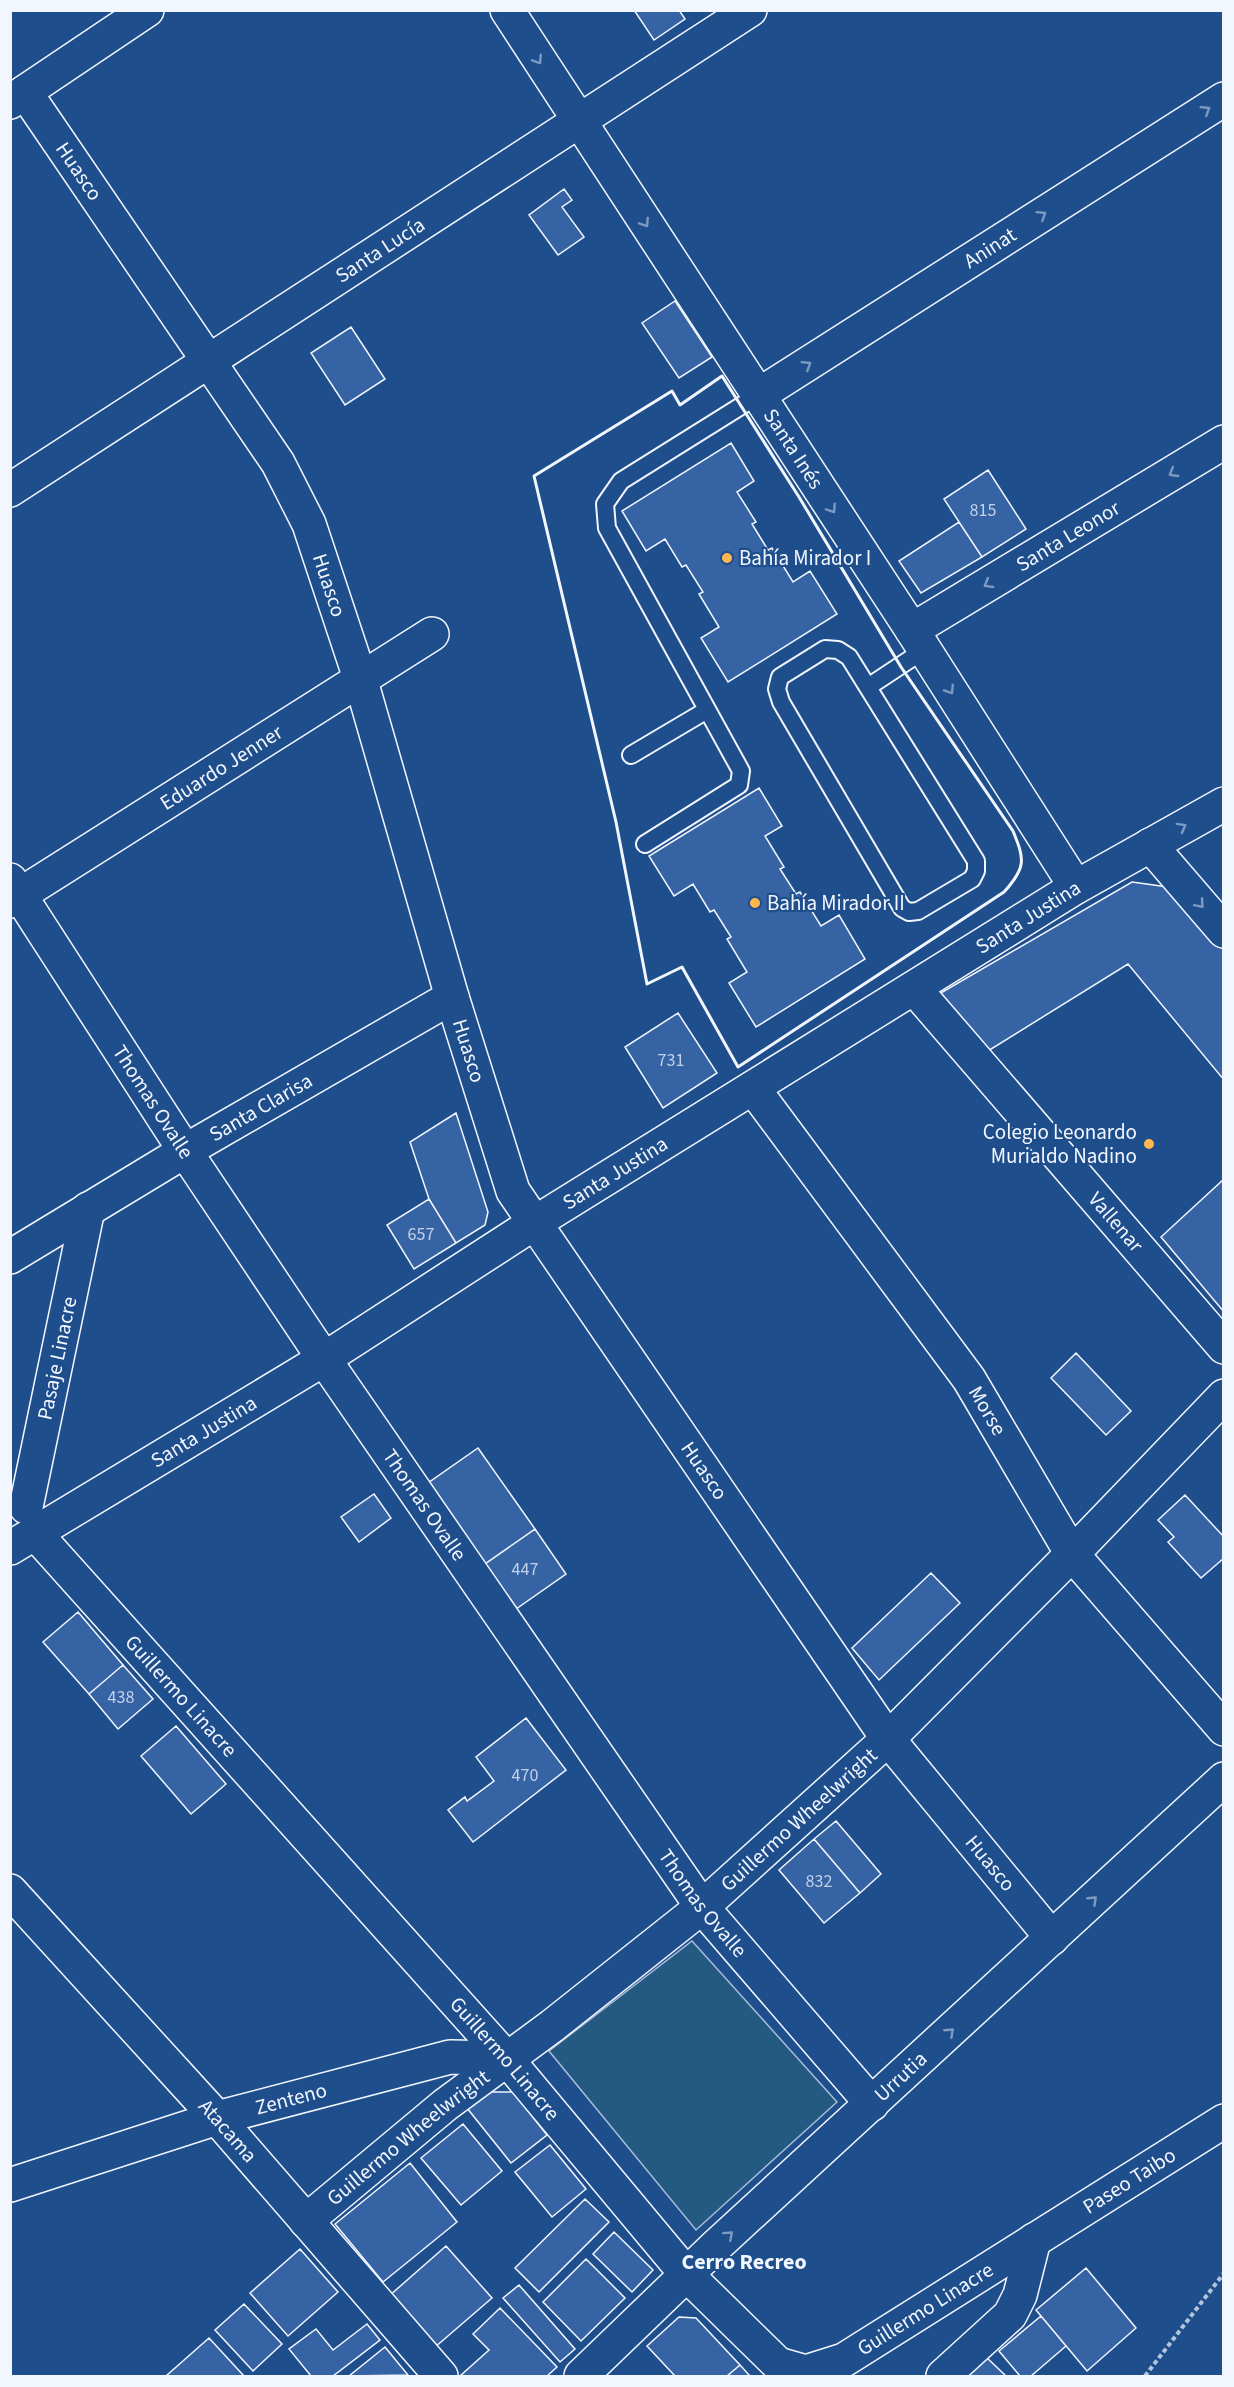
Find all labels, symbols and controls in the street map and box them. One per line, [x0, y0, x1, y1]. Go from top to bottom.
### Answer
one-way arrow [531, 53, 542, 64]
one-way arrow [1200, 106, 1211, 117]
street label: Huasco [48, 136, 110, 207]
street label: Santa Lucía [329, 210, 431, 290]
one-way arrow [1036, 210, 1046, 222]
one-way arrow [637, 217, 649, 227]
street label: Aninat [958, 220, 1022, 276]
one-way arrow [801, 360, 811, 372]
street label: Santa Inés [756, 402, 831, 495]
one-way arrow [1169, 465, 1179, 477]
street label: Santa Leonor [1010, 493, 1126, 579]
house number: 815 [970, 498, 996, 523]
one-way arrow [825, 502, 836, 513]
place label: Bahía Mirador I [739, 543, 871, 573]
street label: Huasco [305, 550, 354, 621]
marker: Bahía Mirador I [720, 551, 734, 565]
one-way arrow [984, 576, 994, 588]
one-way arrow [942, 684, 953, 695]
street label: Eduardo Jenner [154, 717, 289, 817]
one-way arrow [1175, 823, 1186, 834]
street label: Santa Justina [970, 873, 1086, 961]
place label: Bahía Mirador II [767, 888, 905, 918]
marker: Bahía Mirador II [748, 896, 762, 910]
one-way arrow [1193, 897, 1204, 908]
street label: Huasco [445, 1015, 493, 1086]
street label: Thomas Ovalle [105, 1039, 201, 1165]
house number: 731 [658, 1048, 684, 1073]
street label: Santa Clarisa [204, 1066, 318, 1149]
place label: Colegio Leonardo Murialdo Nadino [983, 1117, 1137, 1171]
street label: Santa Justina [557, 1129, 674, 1217]
marker: Colegio Leonardo Murialdo Nadino [1142, 1137, 1156, 1151]
street label: Vallenar [1081, 1185, 1151, 1259]
house number: 657 [408, 1222, 434, 1247]
street label: Pasaje Linacre [30, 1294, 84, 1423]
street label: Morse [961, 1380, 1014, 1441]
street label: Santa Justina [145, 1388, 262, 1475]
street label: Huasco [674, 1435, 735, 1506]
street label: Thomas Ovalle [375, 1443, 474, 1567]
house number: 447 [512, 1557, 538, 1582]
street label: Guillermo Linacre [118, 1628, 244, 1764]
house number: 438 [108, 1685, 134, 1710]
street label: Guillermo Wheelwright [714, 1741, 884, 1898]
house number: 470 [512, 1763, 538, 1788]
street label: Huasco [958, 1829, 1023, 1898]
street label: Thomas Ovalle [651, 1843, 754, 1964]
house number: 832 [806, 1869, 832, 1894]
one-way arrow [1087, 1896, 1097, 1907]
street label: Guillermo Linacre [443, 1990, 567, 2127]
one-way arrow [943, 2028, 954, 2039]
street label: Urrutia [867, 2044, 934, 2109]
street label: Guillermo Wheelwright [320, 2062, 496, 2213]
street label: Zenteno [252, 2075, 330, 2122]
street label: Atacama [192, 2092, 264, 2169]
street label: Paseo Taibo [1077, 2140, 1182, 2221]
one-way arrow [722, 2231, 732, 2242]
district label: Cerro Recreo [681, 2246, 807, 2278]
street label: Guillermo Linacre [851, 2255, 999, 2363]

